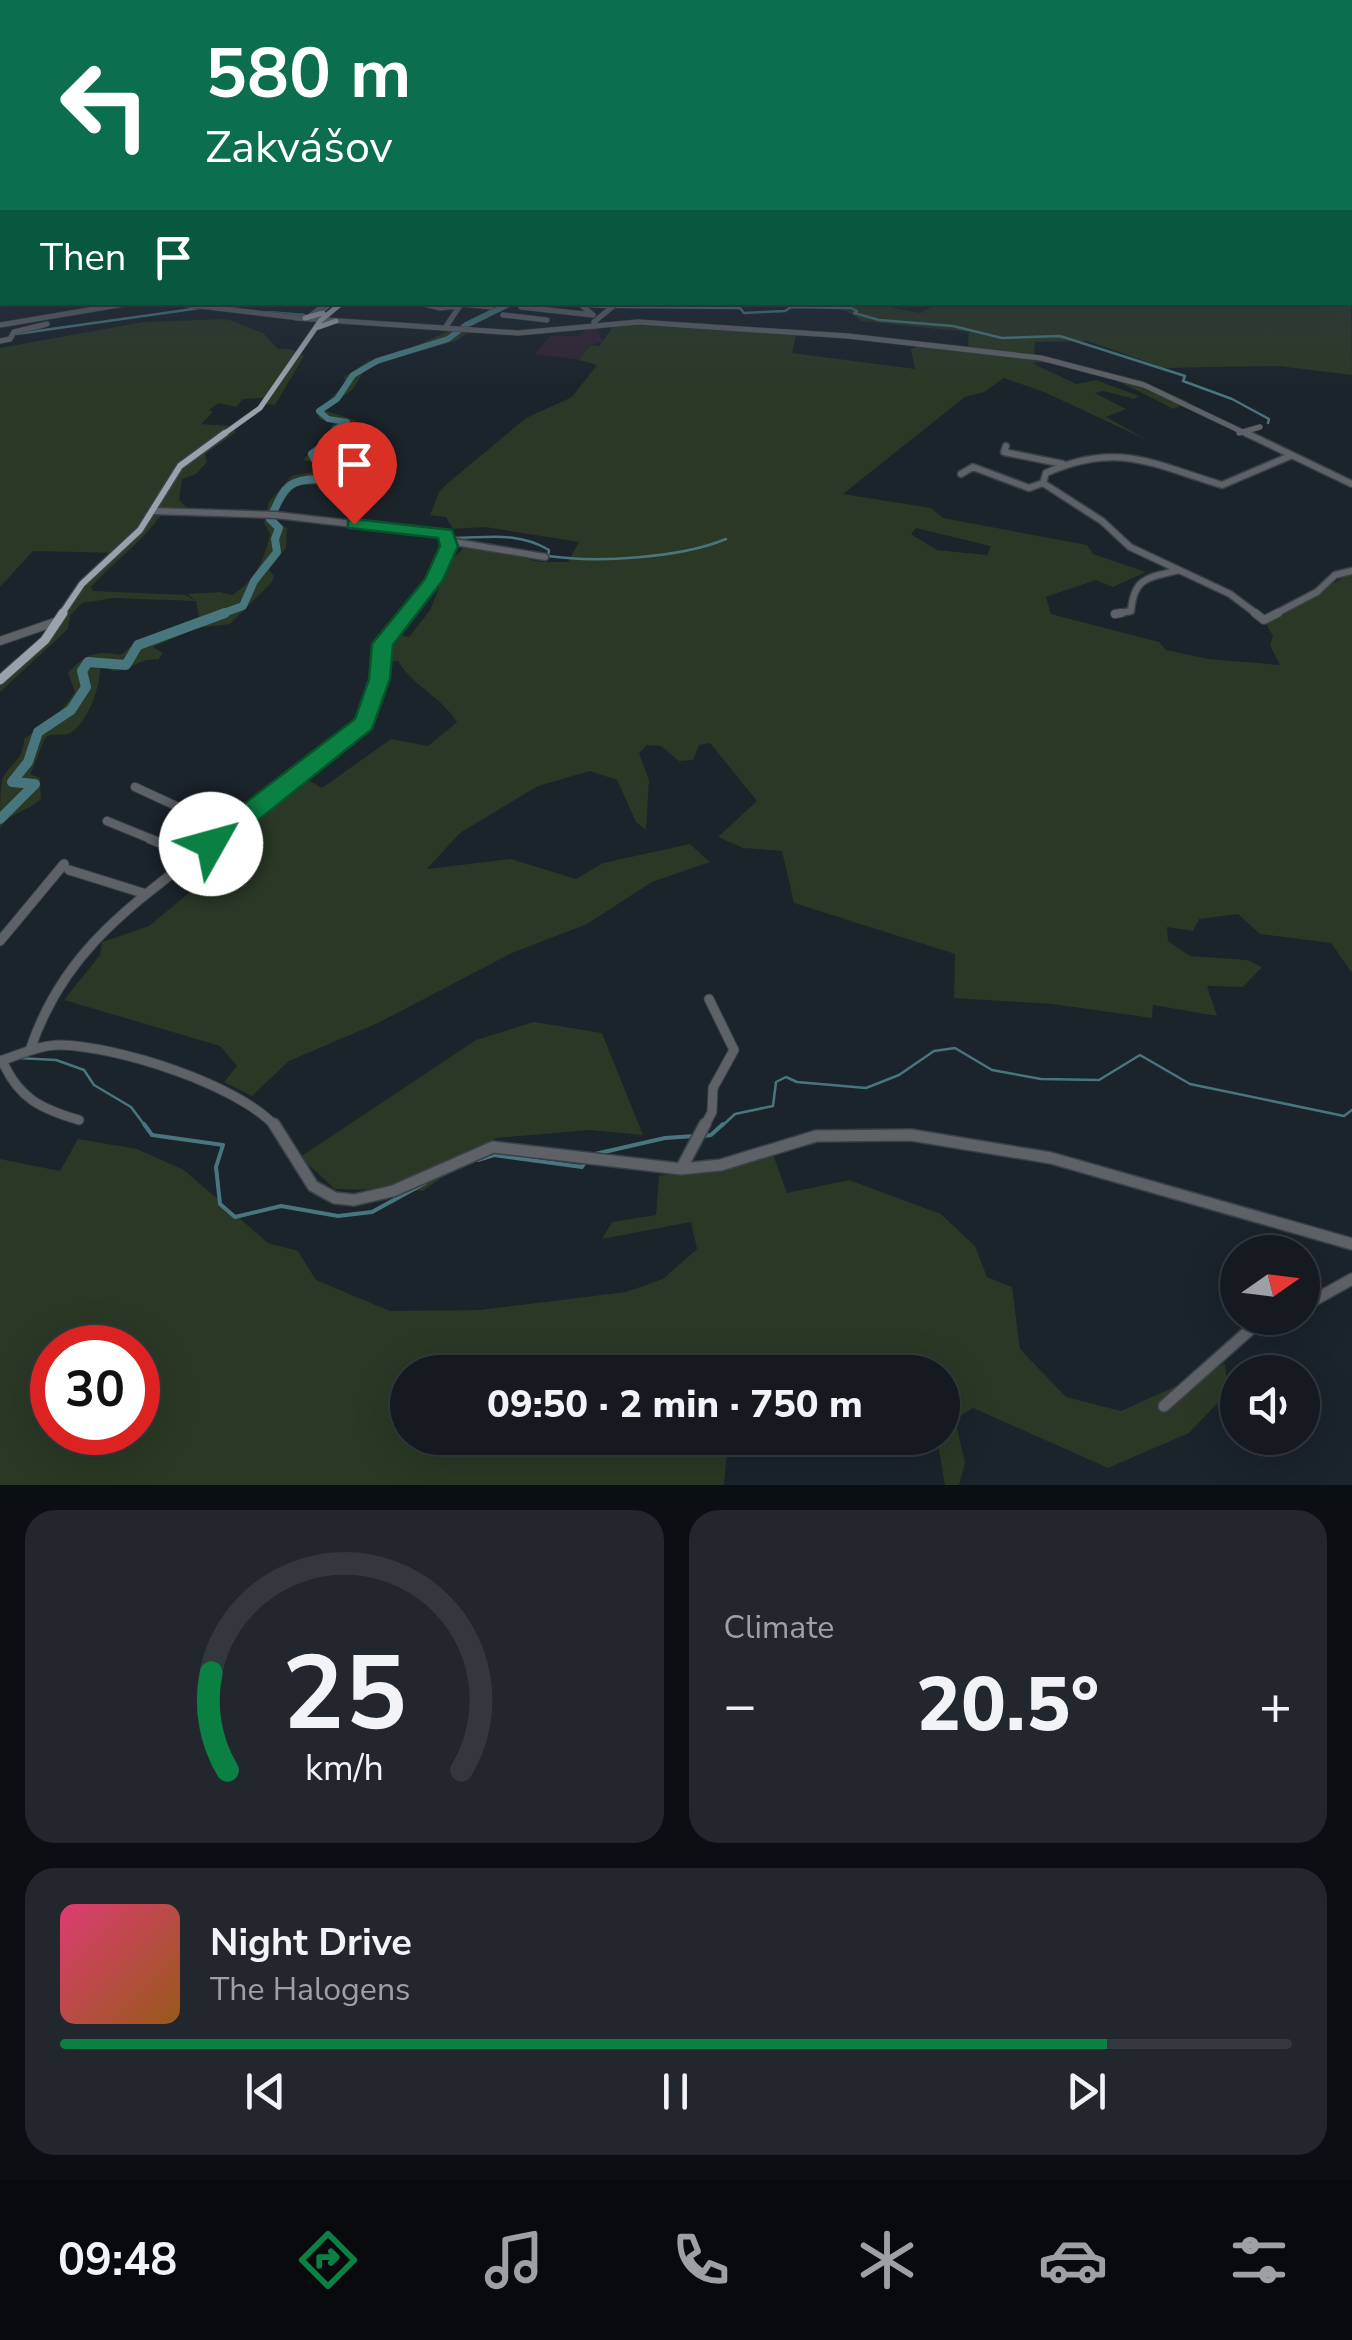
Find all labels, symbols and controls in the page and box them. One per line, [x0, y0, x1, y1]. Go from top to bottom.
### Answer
text: 580 m [205, 26, 411, 122]
icon: left [40, 40, 170, 170]
text: Zakvášov [205, 117, 393, 178]
icon: arrive [146, 230, 201, 285]
text: Then [40, 232, 126, 283]
pin [312, 422, 397, 525]
icon: arrive [327, 437, 382, 492]
position arrow [159, 792, 263, 896]
north arrow [1220, 1235, 1320, 1335]
map controls [1220, 1235, 1320, 1455]
speed limit sign: 30 [30, 1325, 160, 1455]
button: sound [1220, 1355, 1320, 1455]
text: 09:50 · 2 min · 750 m [487, 1379, 863, 1430]
text: Climate [724, 1606, 834, 1649]
text: 25 [282, 1623, 407, 1765]
text: 20.5° [916, 1654, 1099, 1756]
text: − [724, 1668, 757, 1743]
text: + [1259, 1668, 1292, 1743]
text: km/h [305, 1744, 384, 1793]
text: Night Drive [210, 1917, 412, 1968]
text: The Halogens [210, 1968, 410, 2011]
icon: previous [238, 2064, 293, 2119]
icon: pause [648, 2064, 703, 2119]
icon: next [1059, 2064, 1114, 2119]
icon: directions [293, 2225, 363, 2295]
icon: music [479, 2225, 549, 2295]
icon: phone [666, 2225, 736, 2295]
icon: climate [852, 2225, 922, 2295]
icon: car [1038, 2225, 1108, 2295]
icon: filters [1224, 2225, 1294, 2295]
text: 09:48 [58, 2230, 177, 2291]

